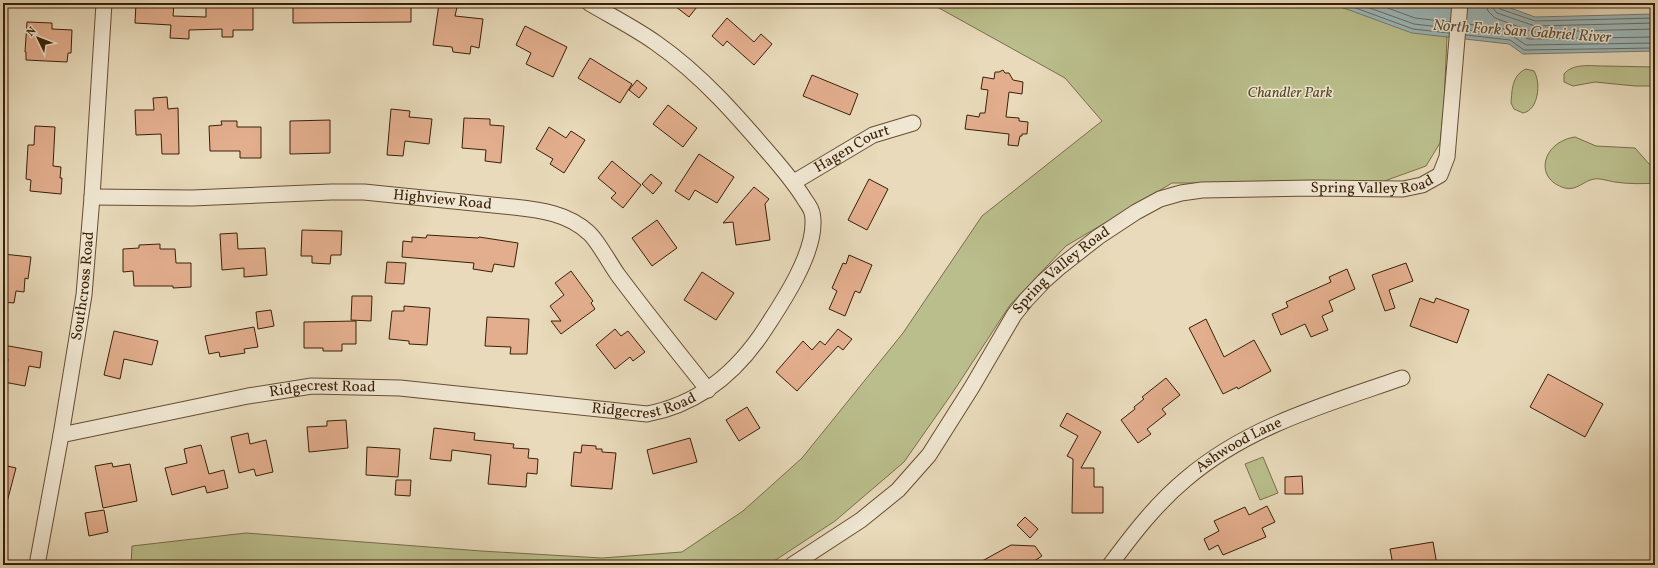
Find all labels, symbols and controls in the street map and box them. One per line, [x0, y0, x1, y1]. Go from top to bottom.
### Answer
water label: North Fork San Gabriel River [1432, 15, 1613, 49]
north arrow [18, 18, 58, 58]
text: N [24, 24, 40, 40]
park label: Chandler Park [1248, 83, 1332, 104]
street label: Hagen Court [810, 120, 892, 178]
street label: Spring Valley Road [1310, 170, 1438, 200]
street label: Highview Road [392, 184, 493, 215]
street label: Spring Valley Road [1008, 221, 1114, 319]
street label: Southcross Road [66, 231, 100, 342]
street label: Ridgecrest Road [268, 375, 376, 403]
street label: Ridgecrest Road [591, 387, 700, 425]
street label: Ashwood Lane [1191, 412, 1285, 478]

